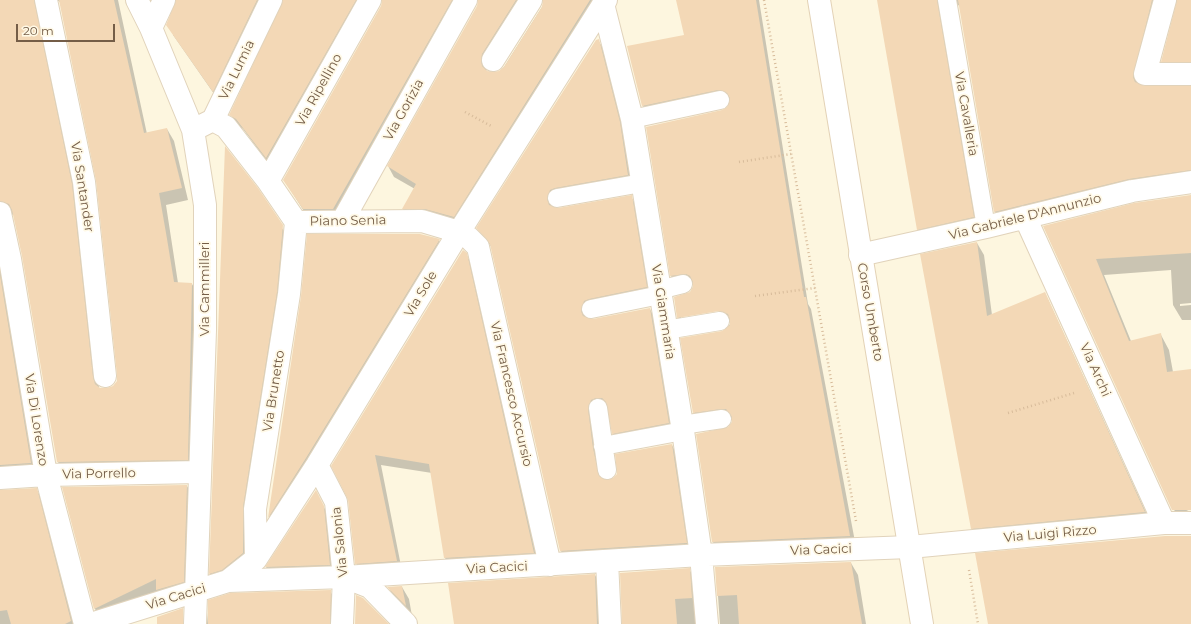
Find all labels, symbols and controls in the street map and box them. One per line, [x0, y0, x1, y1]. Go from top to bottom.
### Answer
scale bar [18, 16, 117, 42]
text: 20 m [23, 23, 54, 38]
street label: Via Lumia [216, 38, 258, 102]
street label: Via Ripellino [293, 51, 345, 129]
street label: Via Cavalleria [951, 70, 981, 158]
street label: Via Gorizia [381, 76, 427, 144]
street label: Via Santander [67, 141, 97, 233]
street label: Via Gabriele D'Annunzio [947, 191, 1103, 243]
street label: Piano Senia [310, 213, 386, 229]
street label: Via Cammilleri [197, 242, 213, 336]
street label: Corso Umberto [854, 262, 886, 362]
street label: Via Giammaria [648, 263, 678, 361]
street label: Via Sole [401, 268, 441, 320]
street label: Via Francesco Accursio [487, 320, 535, 468]
street label: Via Archi [1076, 341, 1114, 399]
street label: Via Brunetto [260, 349, 288, 433]
street label: Via Di Lorenzo [21, 373, 51, 467]
street label: Via Porrello [62, 466, 136, 482]
street label: Via Salonia [329, 506, 351, 578]
street label: Via Luigi Rizzo [1003, 522, 1097, 546]
street label: Via Cacici [790, 541, 852, 559]
street label: Via Cacici [466, 559, 528, 577]
street label: Via Cacici [144, 581, 208, 613]

